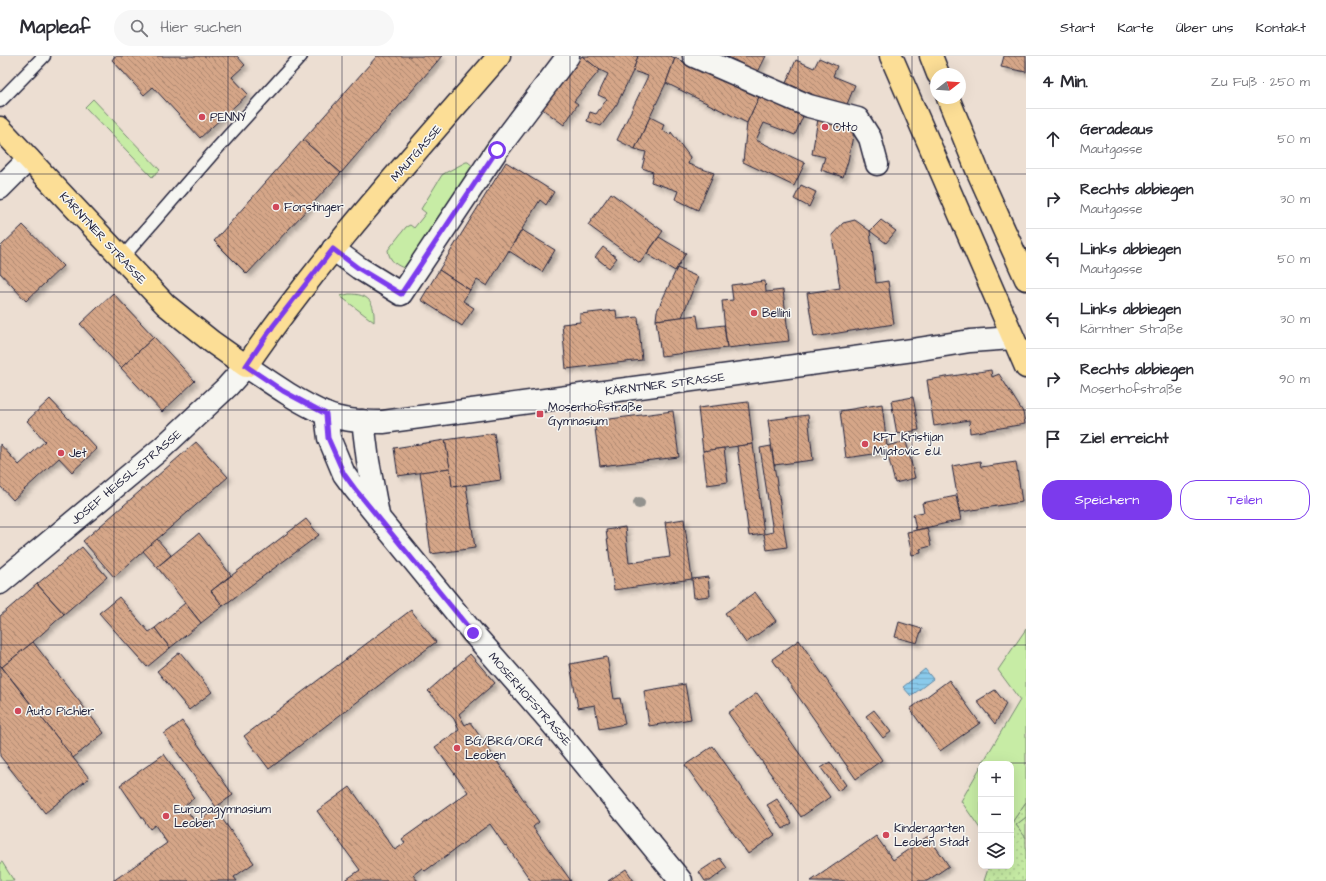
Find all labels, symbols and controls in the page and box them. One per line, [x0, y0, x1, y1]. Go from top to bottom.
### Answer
search box [114, 10, 394, 46]
text: Mapleaf [20, 14, 90, 41]
icon: search [128, 17, 150, 39]
text: Hier suchen [160, 17, 242, 38]
text: Start [1060, 18, 1095, 38]
text: Karte [1117, 18, 1154, 38]
text: Über uns [1176, 18, 1234, 38]
text: Kontakt [1256, 18, 1306, 38]
north arrow [930, 68, 966, 104]
text: 4 Min. [1042, 70, 1088, 94]
text: Zu Fuß · 250 m [1211, 73, 1310, 91]
place label: PENNY [210, 109, 247, 126]
marker: PENNY [197, 112, 207, 122]
place label: Otto [833, 119, 858, 136]
text: Geradeaus [1080, 119, 1153, 140]
street label: MAUTGASSE [387, 121, 446, 185]
marker: Otto [820, 122, 830, 132]
icon: ahead [1042, 128, 1064, 150]
text: 50 m [1277, 130, 1310, 148]
text: Mautgasse [1080, 140, 1143, 158]
route start [488, 141, 506, 159]
text: Rechts abbiegen [1080, 179, 1194, 200]
street label: KÄRNTNER STRASSE [55, 188, 150, 288]
icon: right [1042, 188, 1064, 210]
text: 30 m [1280, 190, 1310, 208]
place label: Forstinger [284, 199, 344, 217]
text: Mautgasse [1080, 200, 1143, 218]
marker: Forstinger [271, 202, 281, 212]
text: Links abbiegen [1080, 239, 1181, 260]
icon: left [1042, 248, 1064, 270]
text: 50 m [1277, 250, 1310, 268]
text: Mautgasse [1080, 260, 1143, 278]
text: Links abbiegen [1080, 299, 1181, 320]
place label: Bellini [762, 305, 791, 322]
marker: Bellini [749, 308, 759, 318]
icon: left [1042, 308, 1064, 330]
text: 30 m [1280, 310, 1310, 328]
text: Kärntner Straße [1080, 320, 1183, 338]
text: Rechts abbiegen [1080, 359, 1194, 380]
icon: right [1042, 368, 1064, 390]
street label: KÄRNTNER STRASSE [604, 369, 726, 400]
text: 90 m [1279, 370, 1310, 388]
text: Moserhofstraße [1080, 380, 1182, 398]
place label: Moserhofstraße Gymnasium [548, 399, 643, 431]
marker: Moserhofstraße Gymnasium [535, 409, 545, 419]
street label: JOSEF HEISSL-STRASSE [67, 426, 185, 529]
icon: arrive [1042, 428, 1064, 450]
text: Ziel erreicht [1080, 428, 1169, 449]
place label: KFT Kristijan Mijatovic e.U. [873, 429, 944, 460]
marker: KFT Kristijan Mijatovic e.U. [860, 439, 870, 449]
place label: Jet [69, 445, 87, 462]
marker: Jet [56, 448, 66, 458]
button: Speichern [1042, 480, 1172, 520]
button: Teilen [1180, 480, 1310, 520]
route end [464, 624, 482, 642]
street label: MOSERHOFSTRASSE [484, 649, 575, 750]
place label: Auto Pichler [26, 703, 95, 720]
marker: Auto Pichler [13, 706, 23, 716]
place label: BG/BRG/ORG Leoben [465, 733, 544, 764]
marker: BG/BRG/ORG Leoben [452, 743, 462, 753]
map controls [978, 761, 1014, 869]
button: + [978, 761, 1014, 797]
button: − [978, 797, 1014, 833]
place label: Europagymnasium Leoben [174, 801, 272, 832]
marker: Europagymnasium Leoben [161, 811, 171, 821]
place label: Kindergarten Leoben Stadt [894, 820, 969, 851]
marker: Kindergarten Leoben Stadt [881, 830, 891, 840]
button: layers [978, 833, 1014, 869]

